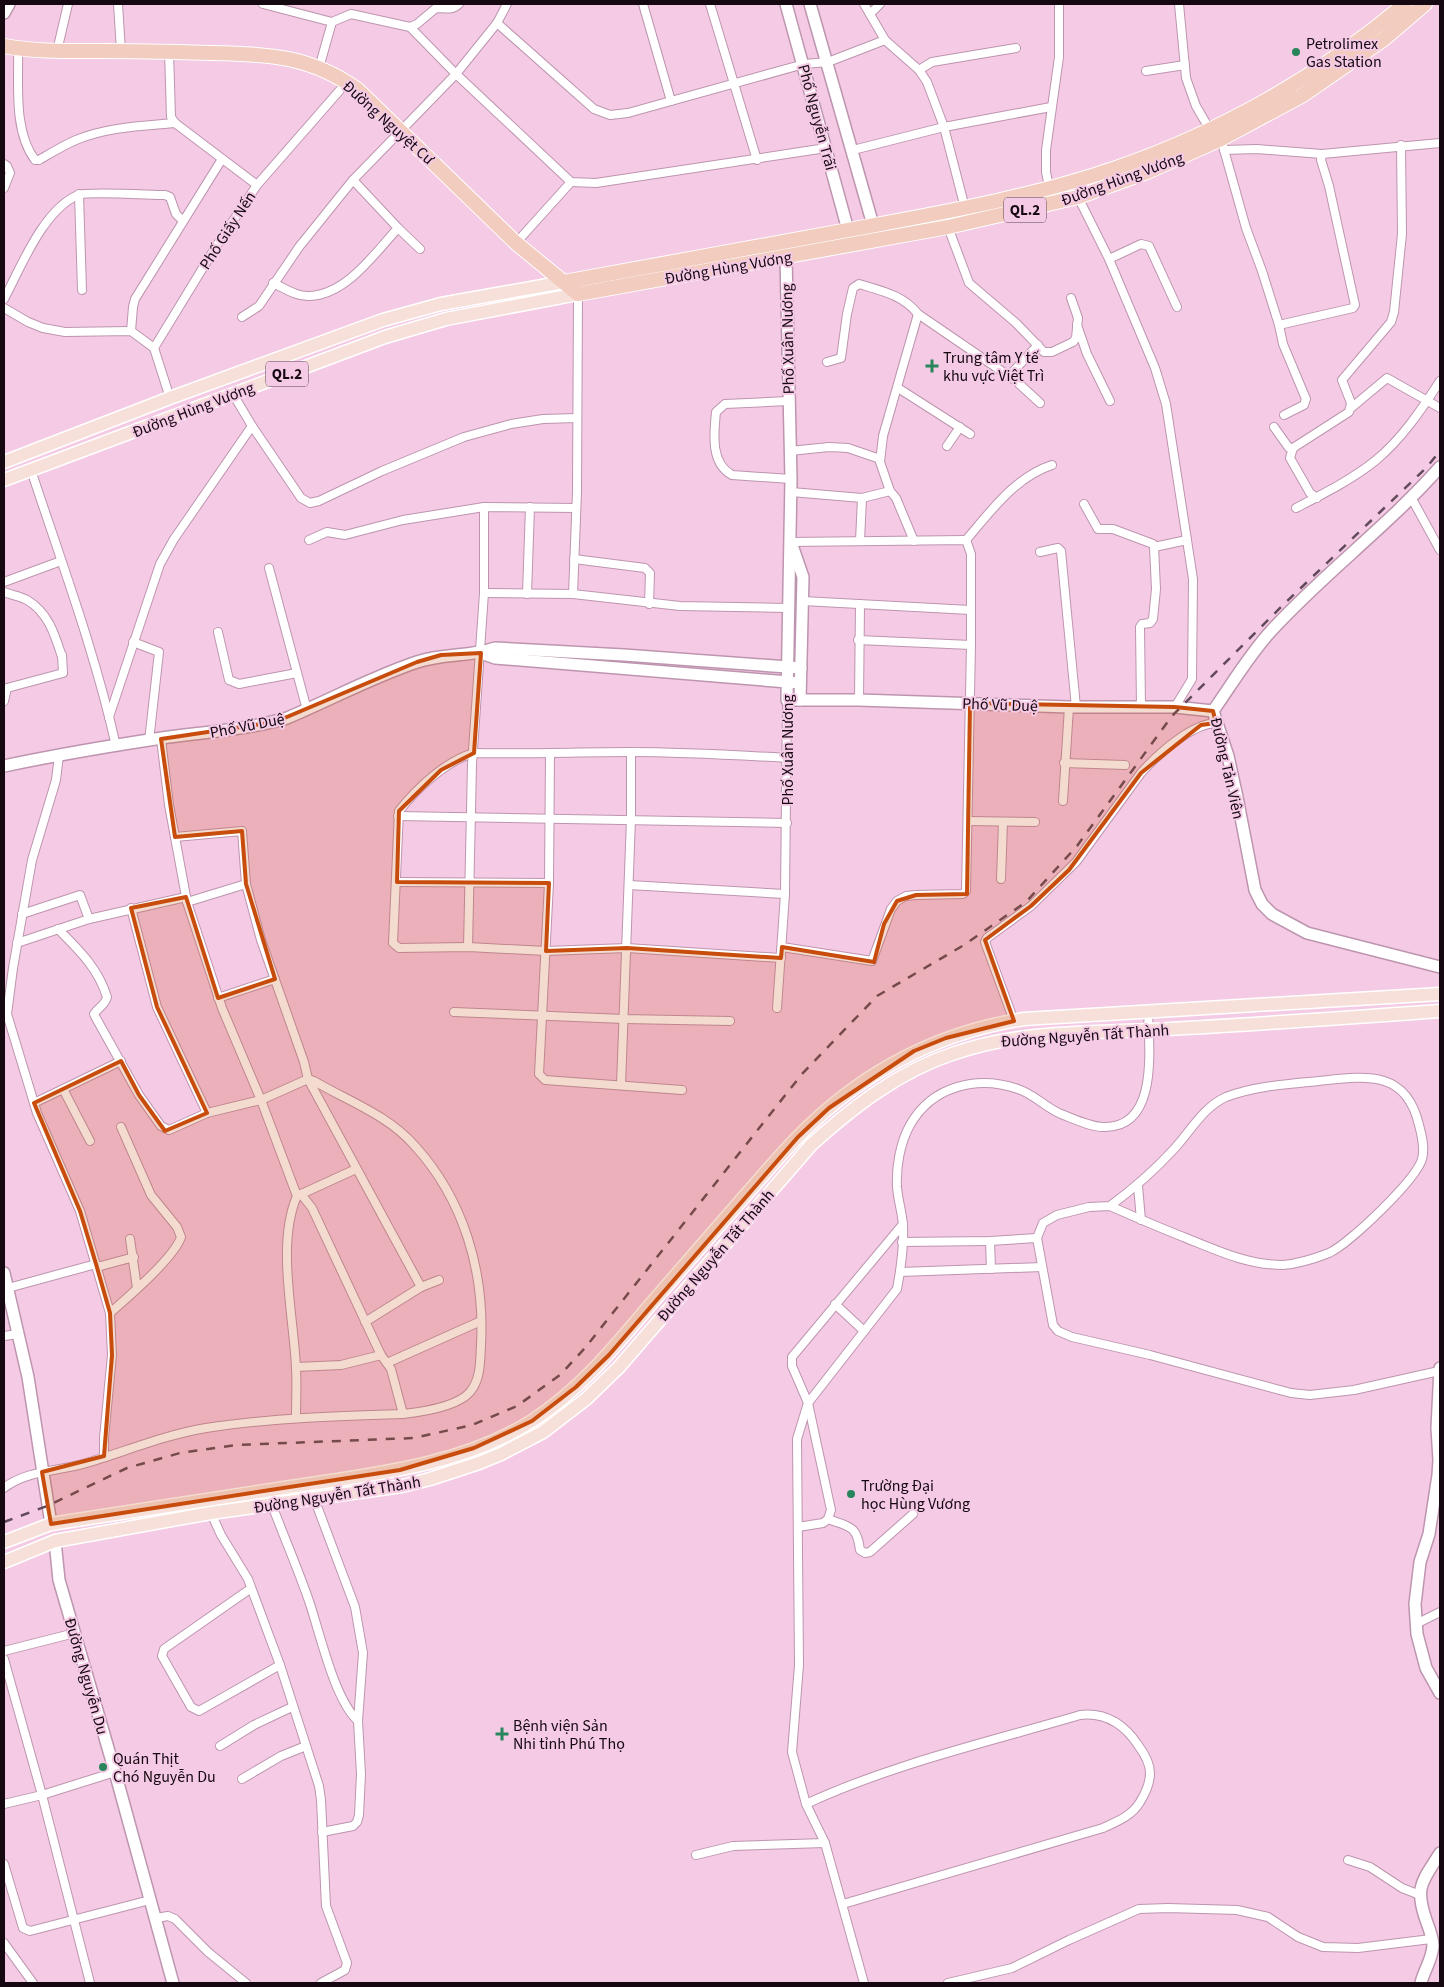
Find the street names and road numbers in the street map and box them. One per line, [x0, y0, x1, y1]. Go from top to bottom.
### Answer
street label: Phố Nguyễn Trãi [792, 62, 842, 173]
street label: Đường Nguyệt Cư [338, 76, 439, 170]
street label: Đường Hùng Vương [1058, 147, 1187, 211]
street label: Phố Giấy Nến [194, 187, 261, 274]
road number: QL.2 [1004, 198, 1046, 222]
street label: Đường Hùng Vương [663, 246, 793, 290]
street label: Phố Xuân Nương [776, 283, 800, 395]
road number: QL.2 [266, 362, 308, 386]
street label: Đường Hùng Vương [129, 377, 257, 443]
street label: Phố Vũ Duệ [962, 693, 1038, 717]
street label: Phố Xuân Nương [777, 695, 799, 805]
street label: Phố Vũ Duệ [208, 708, 287, 744]
street label: Đường Tản Viên [1205, 715, 1249, 821]
street label: Đường Nguyễn Tất Thành [1000, 1019, 1170, 1053]
street label: Đường Nguyễn Tất Thành [652, 1185, 779, 1327]
street label: Đường Nguyễn Tất Thành [252, 1471, 422, 1519]
street label: Đường Nguyễn Du [59, 1615, 113, 1737]

